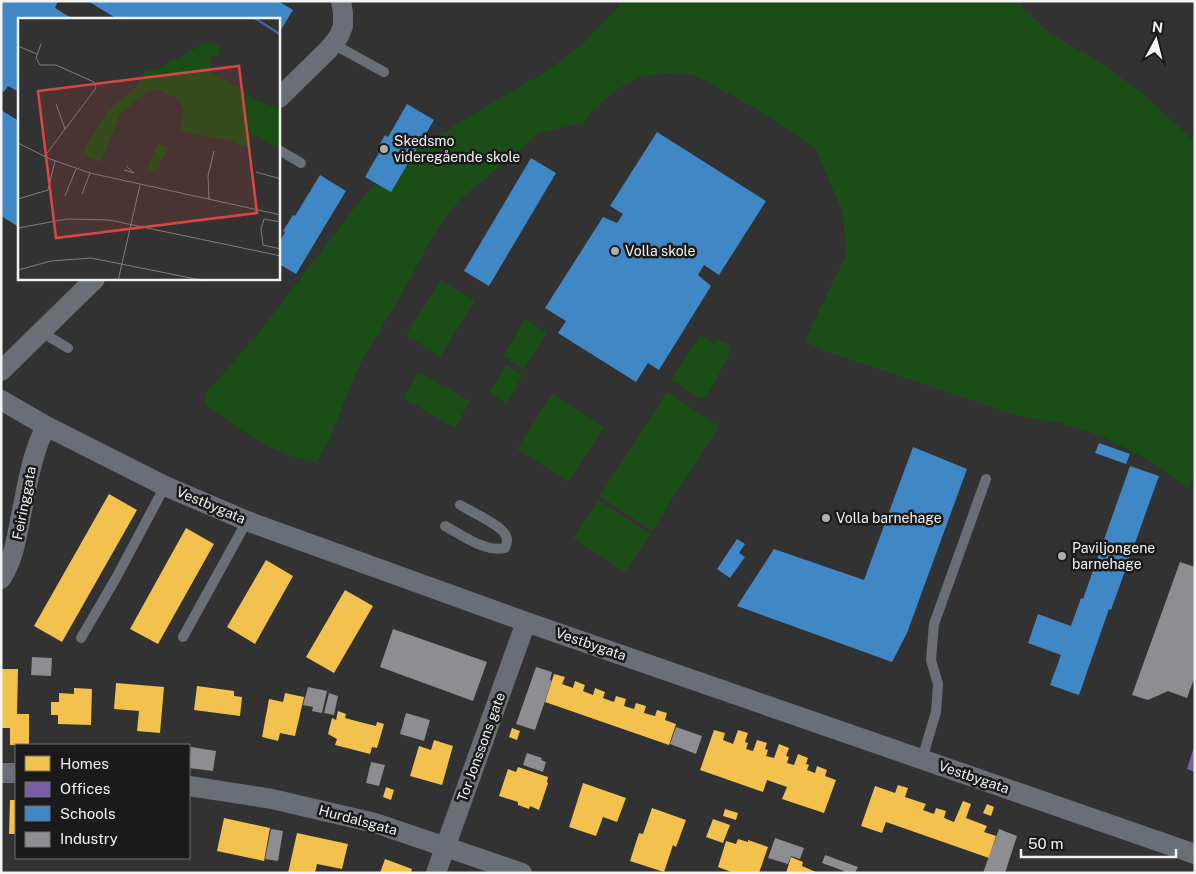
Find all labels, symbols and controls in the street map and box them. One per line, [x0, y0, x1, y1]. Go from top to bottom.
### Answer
north arrow [1131, 15, 1181, 65]
inset map [18, 18, 280, 280]
text: N [1151, 18, 1164, 36]
place label: Skedsmo videregående skole [394, 133, 520, 165]
marker: Skedsmo videregående skole [378, 143, 390, 155]
place label: Volla skole [625, 243, 695, 259]
marker: Volla skole [609, 245, 621, 257]
street label: Feiringgata [9, 465, 39, 541]
street label: Vestbygata [174, 483, 248, 527]
place label: Volla barnehage [836, 510, 942, 526]
marker: Volla barnehage [820, 512, 832, 524]
place label: Paviljongene barnehage [1072, 540, 1155, 572]
marker: Paviljongene barnehage [1056, 550, 1068, 562]
street label: Vestbygata [554, 624, 628, 664]
street label: Tor Jonssons gate [454, 690, 508, 804]
legend [15, 744, 190, 859]
text: Homes [60, 755, 109, 772]
street label: Vestbygata [937, 757, 1011, 797]
text: Offices [60, 780, 110, 797]
street label: Hurdalsgata [317, 802, 399, 838]
text: Schools [60, 805, 116, 822]
scale bar [1021, 826, 1176, 858]
text: Industry [60, 830, 118, 847]
text: 50 m [1028, 835, 1063, 852]

